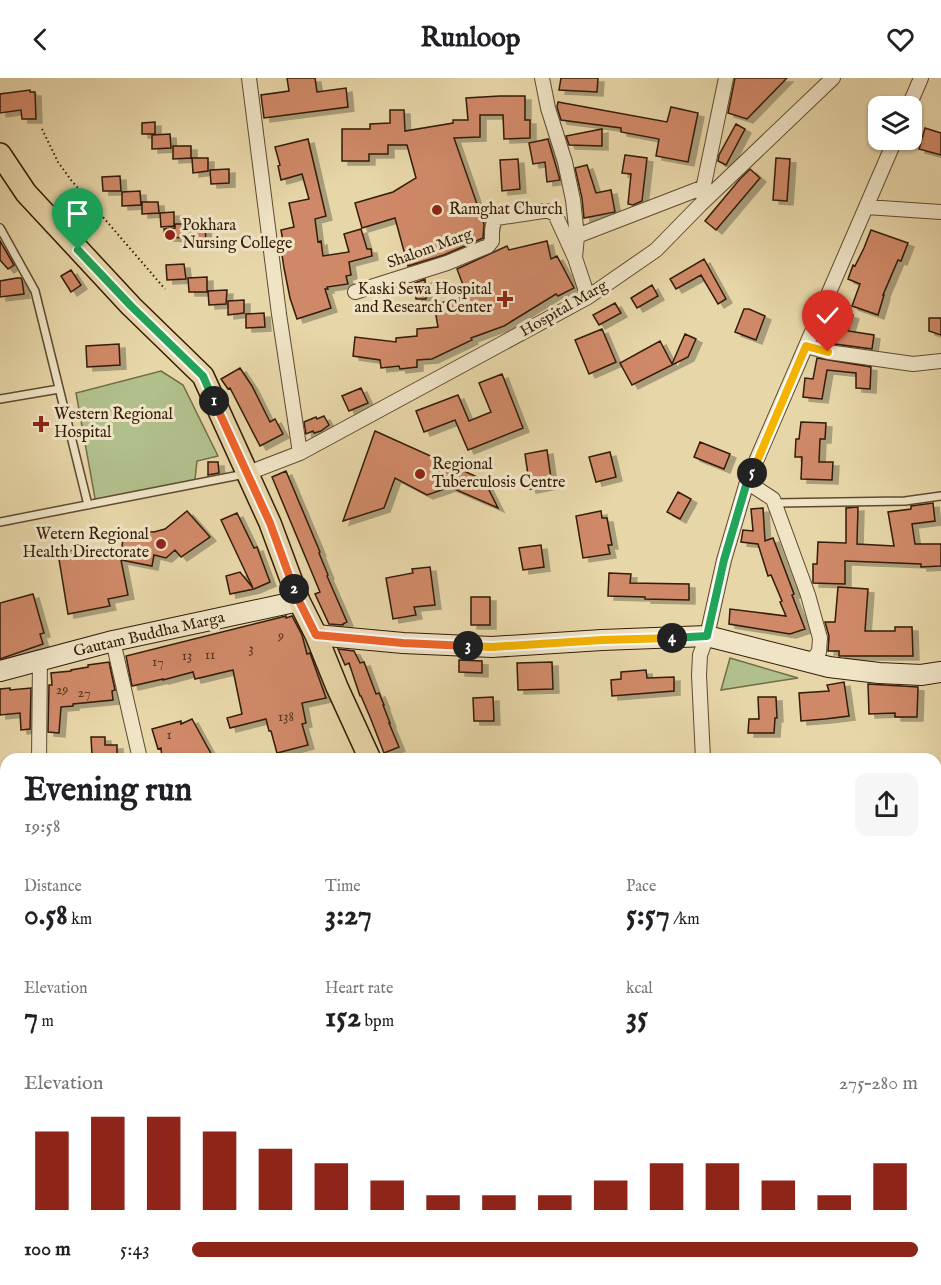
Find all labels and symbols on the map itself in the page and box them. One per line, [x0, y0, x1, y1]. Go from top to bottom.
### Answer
pin [52, 188, 103, 250]
place label: Ramghat Church [449, 200, 563, 220]
marker: Ramghat Church [430, 203, 444, 217]
place label: Pokhara Nursing College [182, 216, 292, 254]
street label: Shalom Marg [385, 224, 475, 274]
marker: Pokhara Nursing College [163, 228, 177, 242]
street label: Hospital Marg [517, 276, 611, 342]
place label: Kaski Sewa Hospital and Research Center [355, 280, 493, 318]
marker: Kaski Sewa Hospital and Research Center [496, 290, 514, 308]
pin [802, 290, 853, 352]
pin: 1 [199, 386, 229, 416]
place label: Western Regional Hospital [54, 405, 173, 443]
marker: Western Regional Hospital [32, 415, 50, 433]
place label: Regional Tuberculosis Centre [432, 455, 565, 493]
pin: 5 [737, 458, 767, 488]
marker: Regional Tuberculosis Centre [413, 467, 427, 481]
place label: Wetern Regional Health Directorate [22, 525, 150, 563]
marker: Wetern Regional Health Directorate [154, 537, 168, 551]
pin: 2 [279, 574, 309, 604]
street label: Gautam Buddha Marga [71, 608, 227, 662]
pin: 4 [657, 623, 687, 653]
house number: 9 [277, 627, 284, 645]
pin: 3 [453, 631, 483, 661]
house number: 3 [248, 640, 254, 658]
house number: 11 [205, 646, 215, 664]
house number: 13 [182, 647, 192, 665]
house number: 17 [152, 653, 164, 671]
house number: 29 [56, 681, 68, 699]
house number: 27 [78, 684, 90, 702]
house number: 138 [278, 708, 294, 726]
house number: 1 [166, 726, 172, 744]

